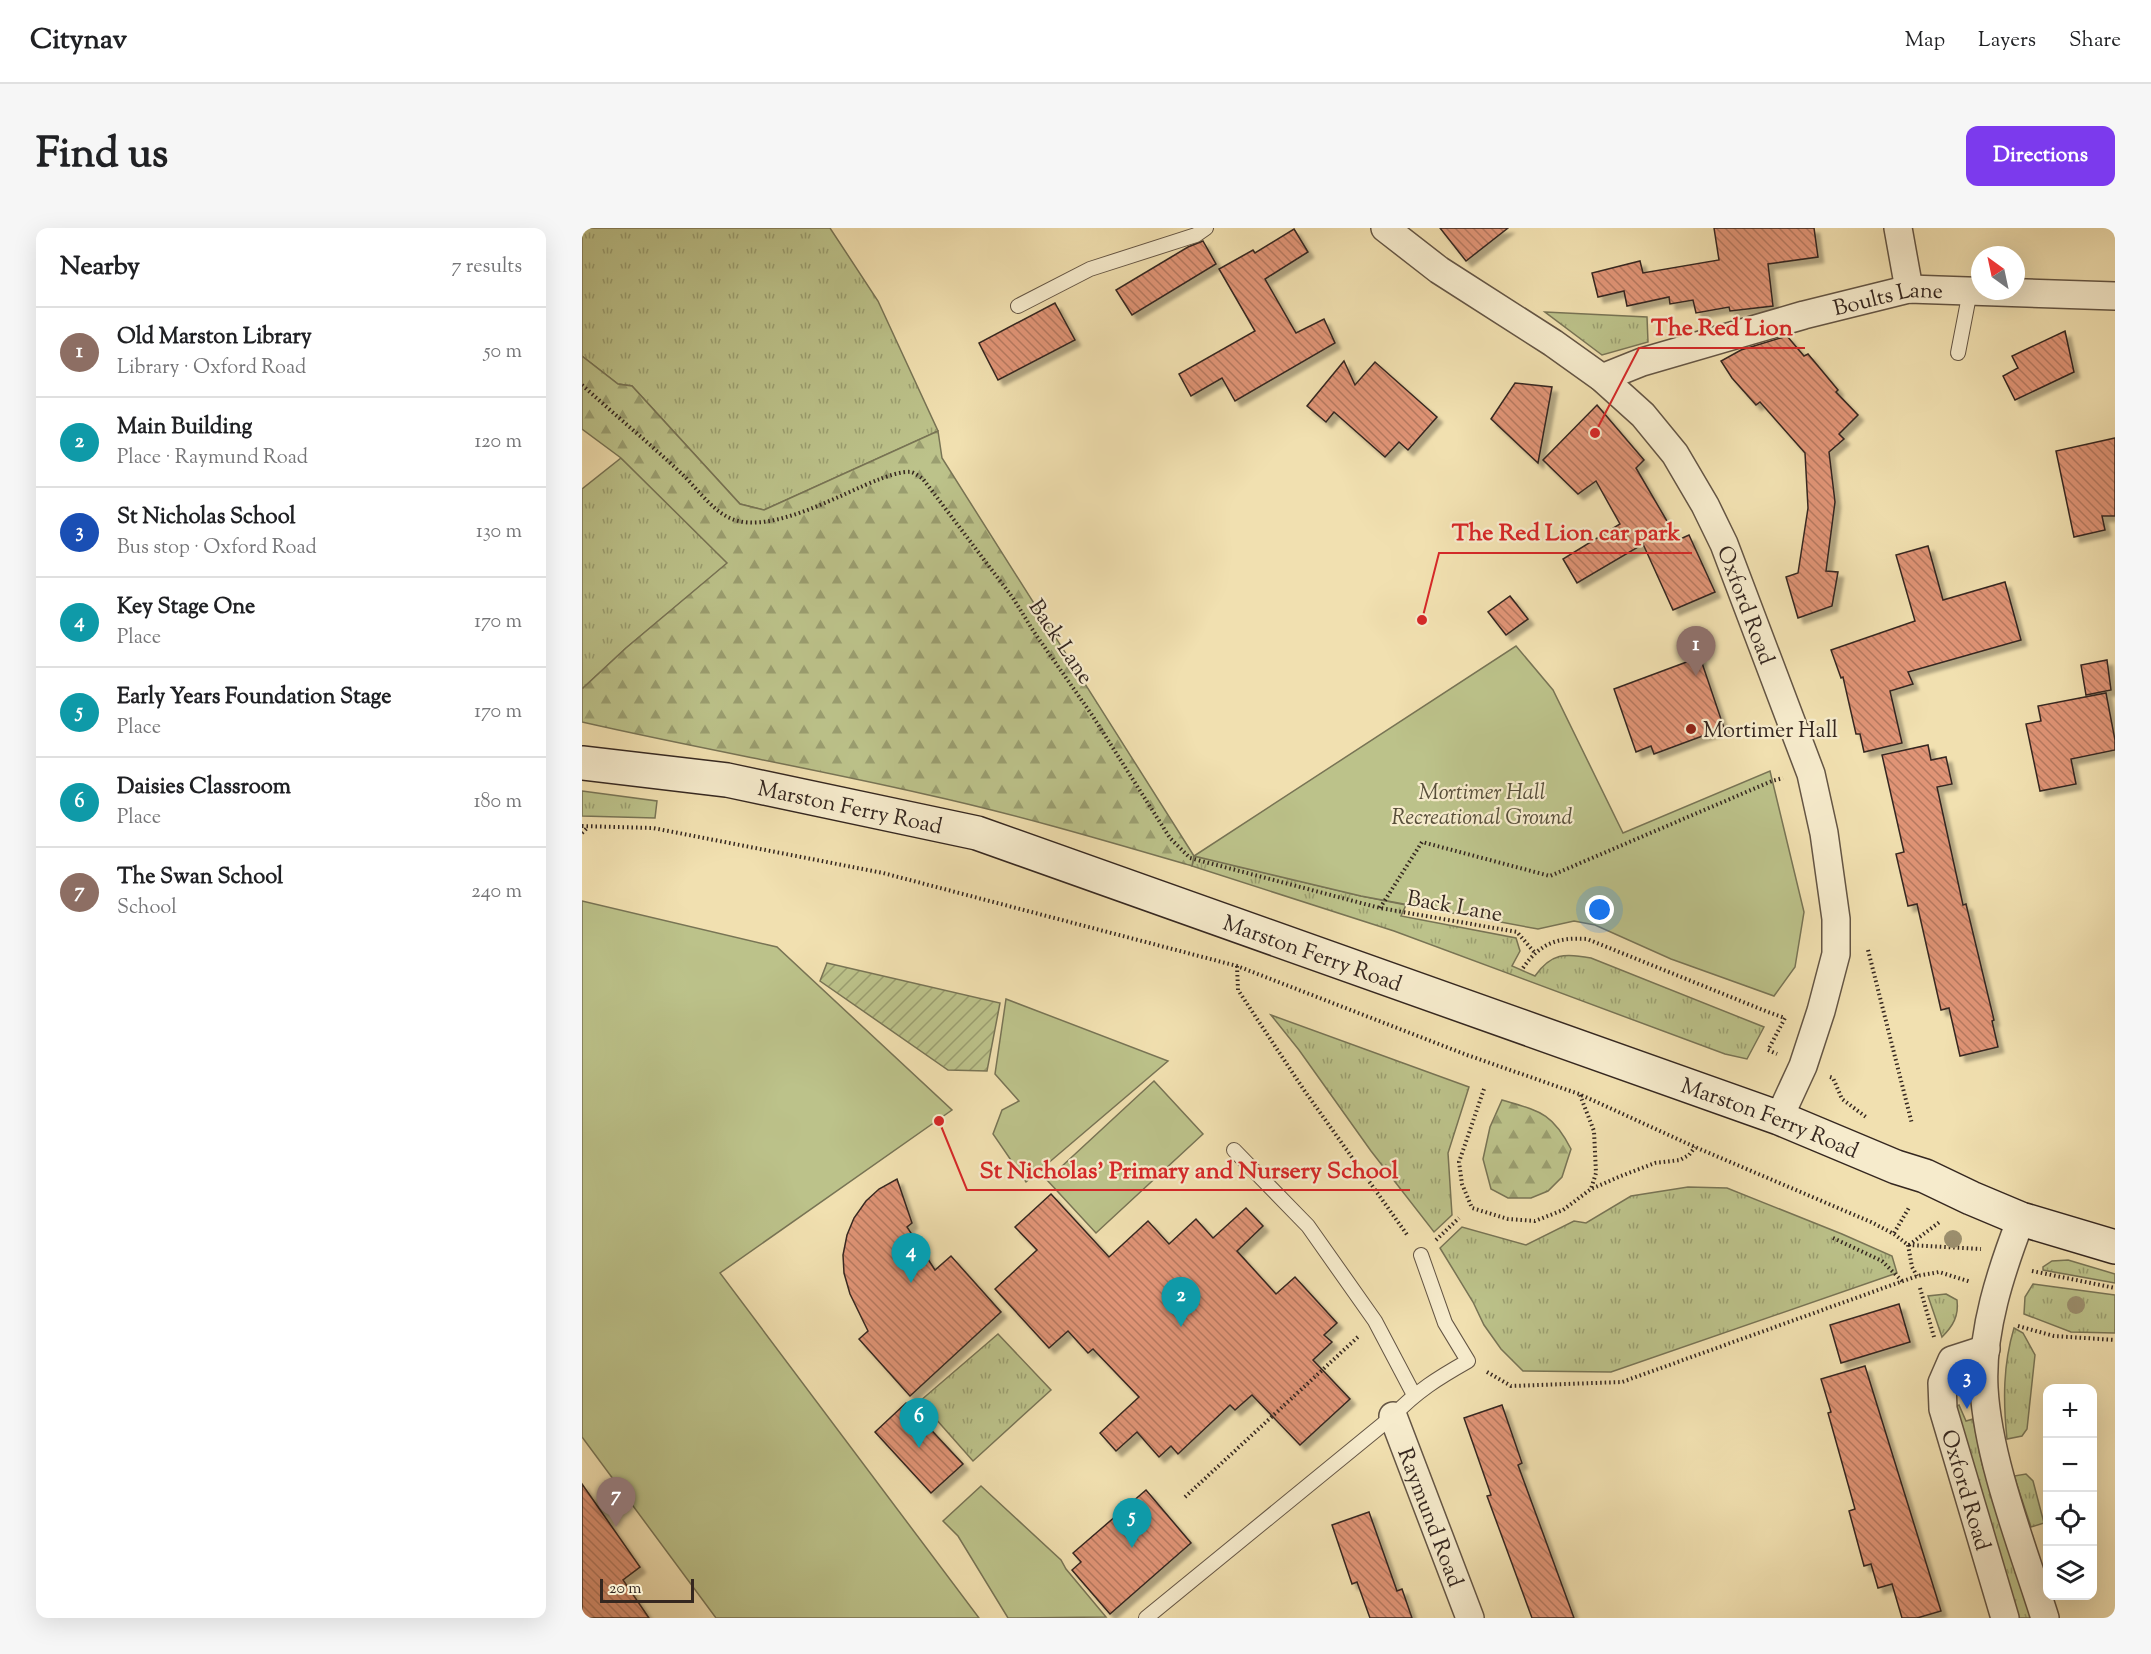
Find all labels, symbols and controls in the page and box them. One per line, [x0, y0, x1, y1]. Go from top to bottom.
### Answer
text: Citynav [30, 21, 127, 61]
text: Map [1905, 26, 1945, 56]
text: Layers [1978, 26, 2036, 56]
text: Share [2069, 26, 2121, 56]
text: Find us [36, 126, 168, 186]
button: Directions [1966, 126, 2115, 186]
north arrow [1971, 246, 2025, 300]
text: Nearby [60, 249, 140, 286]
text: 7 results [451, 253, 522, 282]
street label: Boults Lane [1830, 276, 1943, 326]
callout: The Red Lion [1639, 306, 1805, 348]
text: The Red Lion [1651, 312, 1794, 346]
text: Old Marston Library [117, 322, 312, 354]
text: 1 [76, 338, 83, 367]
text: 50 m [484, 338, 522, 367]
text: Library · Oxford Road [117, 354, 306, 383]
text: Main Building [117, 412, 252, 444]
text: 2 [75, 428, 84, 457]
text: 120 m [474, 428, 522, 457]
text: Place · Raymund Road [117, 444, 308, 473]
text: St Nicholas School [117, 502, 296, 534]
callout: The Red Lion car park [1439, 511, 1692, 553]
text: The Red Lion car park [1452, 517, 1681, 551]
text: 3 [75, 518, 84, 547]
text: 130 m [476, 518, 522, 547]
text: Bus stop · Oxford Road [117, 534, 317, 563]
street label: Oxford Road [1707, 542, 1781, 670]
text: Key Stage One [117, 592, 255, 624]
street label: Back Lane [1019, 594, 1100, 692]
text: 4 [74, 608, 85, 637]
text: 170 m [474, 608, 522, 637]
text: Place [117, 624, 161, 653]
pin: 1 [1676, 626, 1716, 676]
text: Early Years Foundation Stage [117, 682, 391, 714]
text: 5 [76, 698, 83, 727]
text: 170 m [474, 698, 522, 727]
text: Place [117, 714, 161, 743]
place label: Mortimer Hall [1703, 716, 1838, 748]
marker: Mortimer Hall [1684, 722, 1698, 736]
text: Daisies Classroom [117, 772, 291, 804]
street label: Marston Ferry Road [754, 774, 945, 844]
park label: Mortimer Hall Recreational Ground [1391, 778, 1573, 835]
text: 6 [75, 788, 84, 817]
text: 180 m [474, 788, 522, 817]
text: Place [117, 804, 161, 833]
text: The Swan School [117, 862, 283, 894]
text: 7 [74, 878, 85, 907]
text: 240 m [471, 878, 522, 907]
street label: Back Lane [1404, 884, 1505, 932]
text: School [117, 894, 177, 923]
your location [1585, 895, 1614, 924]
street label: Marston Ferry Road [1218, 909, 1406, 1002]
street label: Marston Ferry Road [1676, 1071, 1863, 1168]
callout: St Nicholas' Primary and Nursery School [967, 1148, 1410, 1190]
text: St Nicholas' Primary and Nursery School [979, 1155, 1399, 1189]
pin: 4 [892, 1234, 930, 1283]
pin: 2 [1162, 1278, 1200, 1327]
pin: 3 [1948, 1360, 1986, 1409]
map controls [2043, 1384, 2097, 1600]
button: + [2043, 1384, 2097, 1438]
pin: 6 [900, 1398, 938, 1448]
street label: Oxford Road [1931, 1426, 1997, 1555]
button: − [2043, 1438, 2097, 1492]
street label: Raymund Road [1388, 1444, 1470, 1592]
pin: 7 [597, 1478, 636, 1527]
button: locate [2043, 1492, 2097, 1546]
pin: 5 [1112, 1498, 1152, 1548]
button: layers [2043, 1546, 2097, 1600]
scale bar [600, 1576, 694, 1604]
text: 20 m [609, 1578, 642, 1601]

